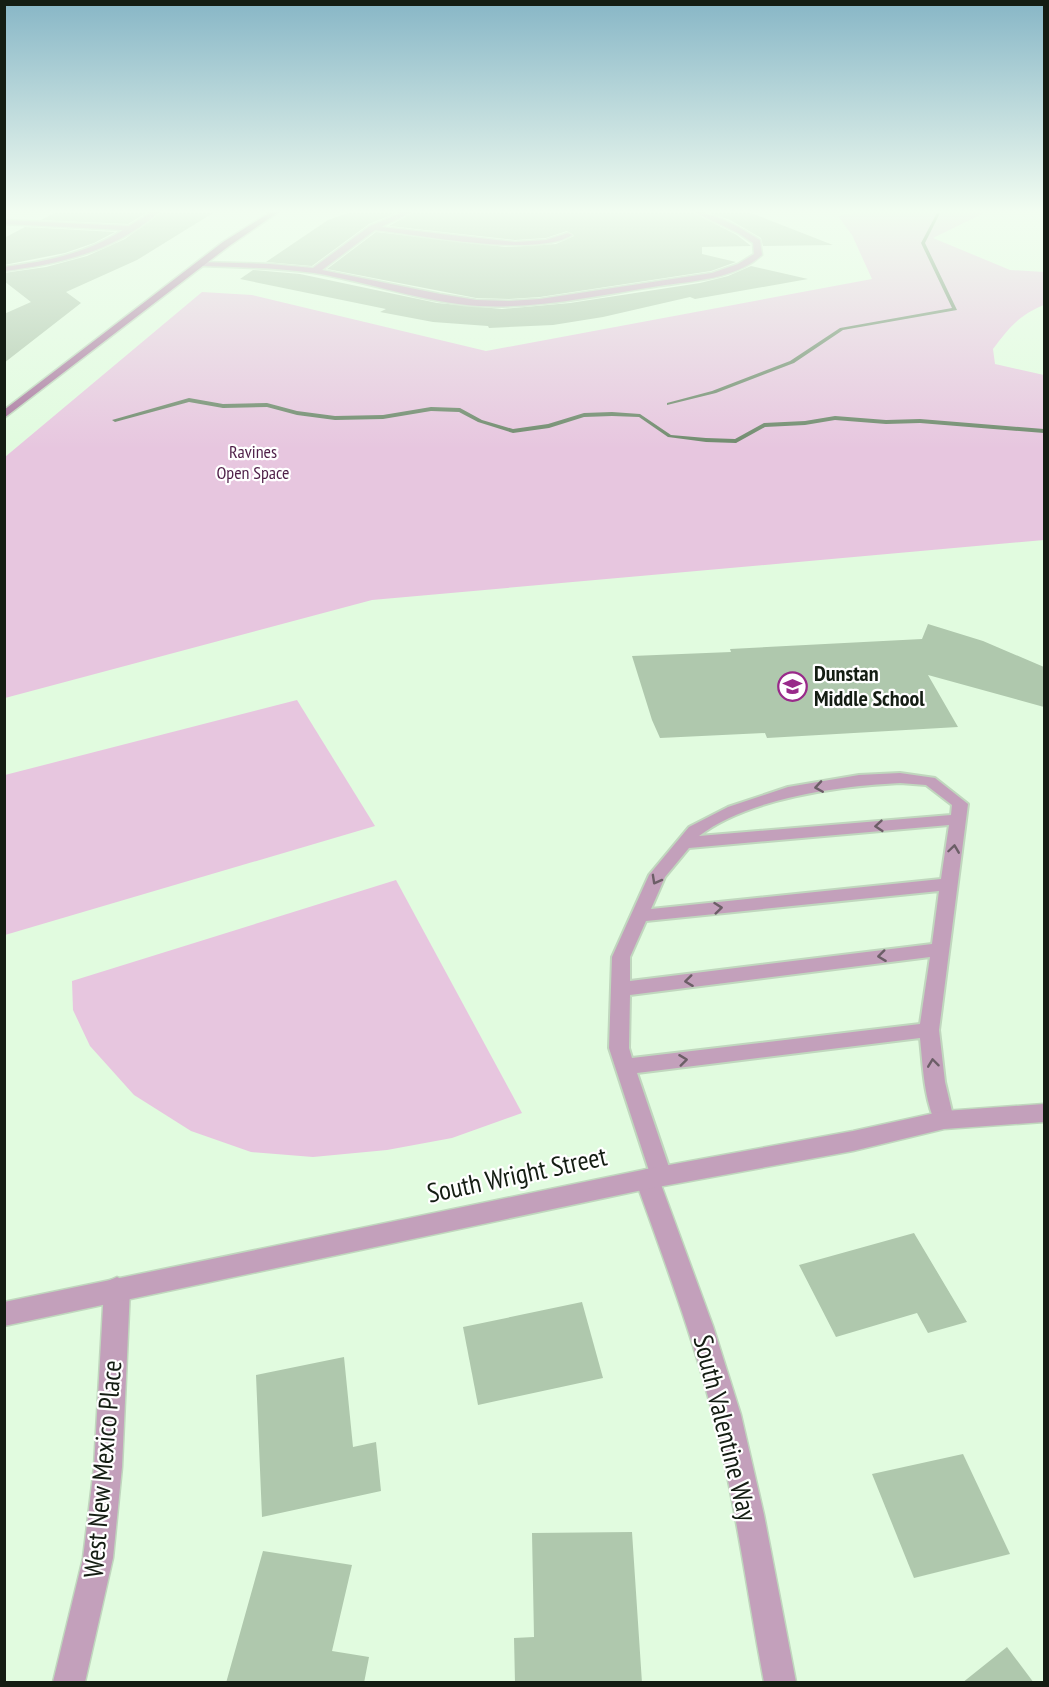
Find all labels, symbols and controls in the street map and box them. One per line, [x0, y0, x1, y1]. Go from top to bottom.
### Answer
park label: Ravines Open Space [216, 440, 290, 484]
place label: Dunstan Middle School [814, 659, 925, 712]
school or university icon: Dunstan Middle School [777, 670, 809, 702]
one-way arrow [814, 780, 824, 792]
one-way arrow [875, 819, 884, 832]
one-way arrow [947, 844, 959, 854]
one-way arrow [652, 873, 663, 884]
one-way arrow [713, 902, 723, 915]
one-way arrow [877, 950, 887, 962]
one-way arrow [684, 974, 693, 986]
one-way arrow [678, 1054, 688, 1067]
one-way arrow [927, 1059, 940, 1068]
street label: South Wright Street [424, 1138, 610, 1210]
street label: South Valentine Way [686, 1331, 766, 1525]
street label: West New Mexico Place [76, 1359, 128, 1579]

